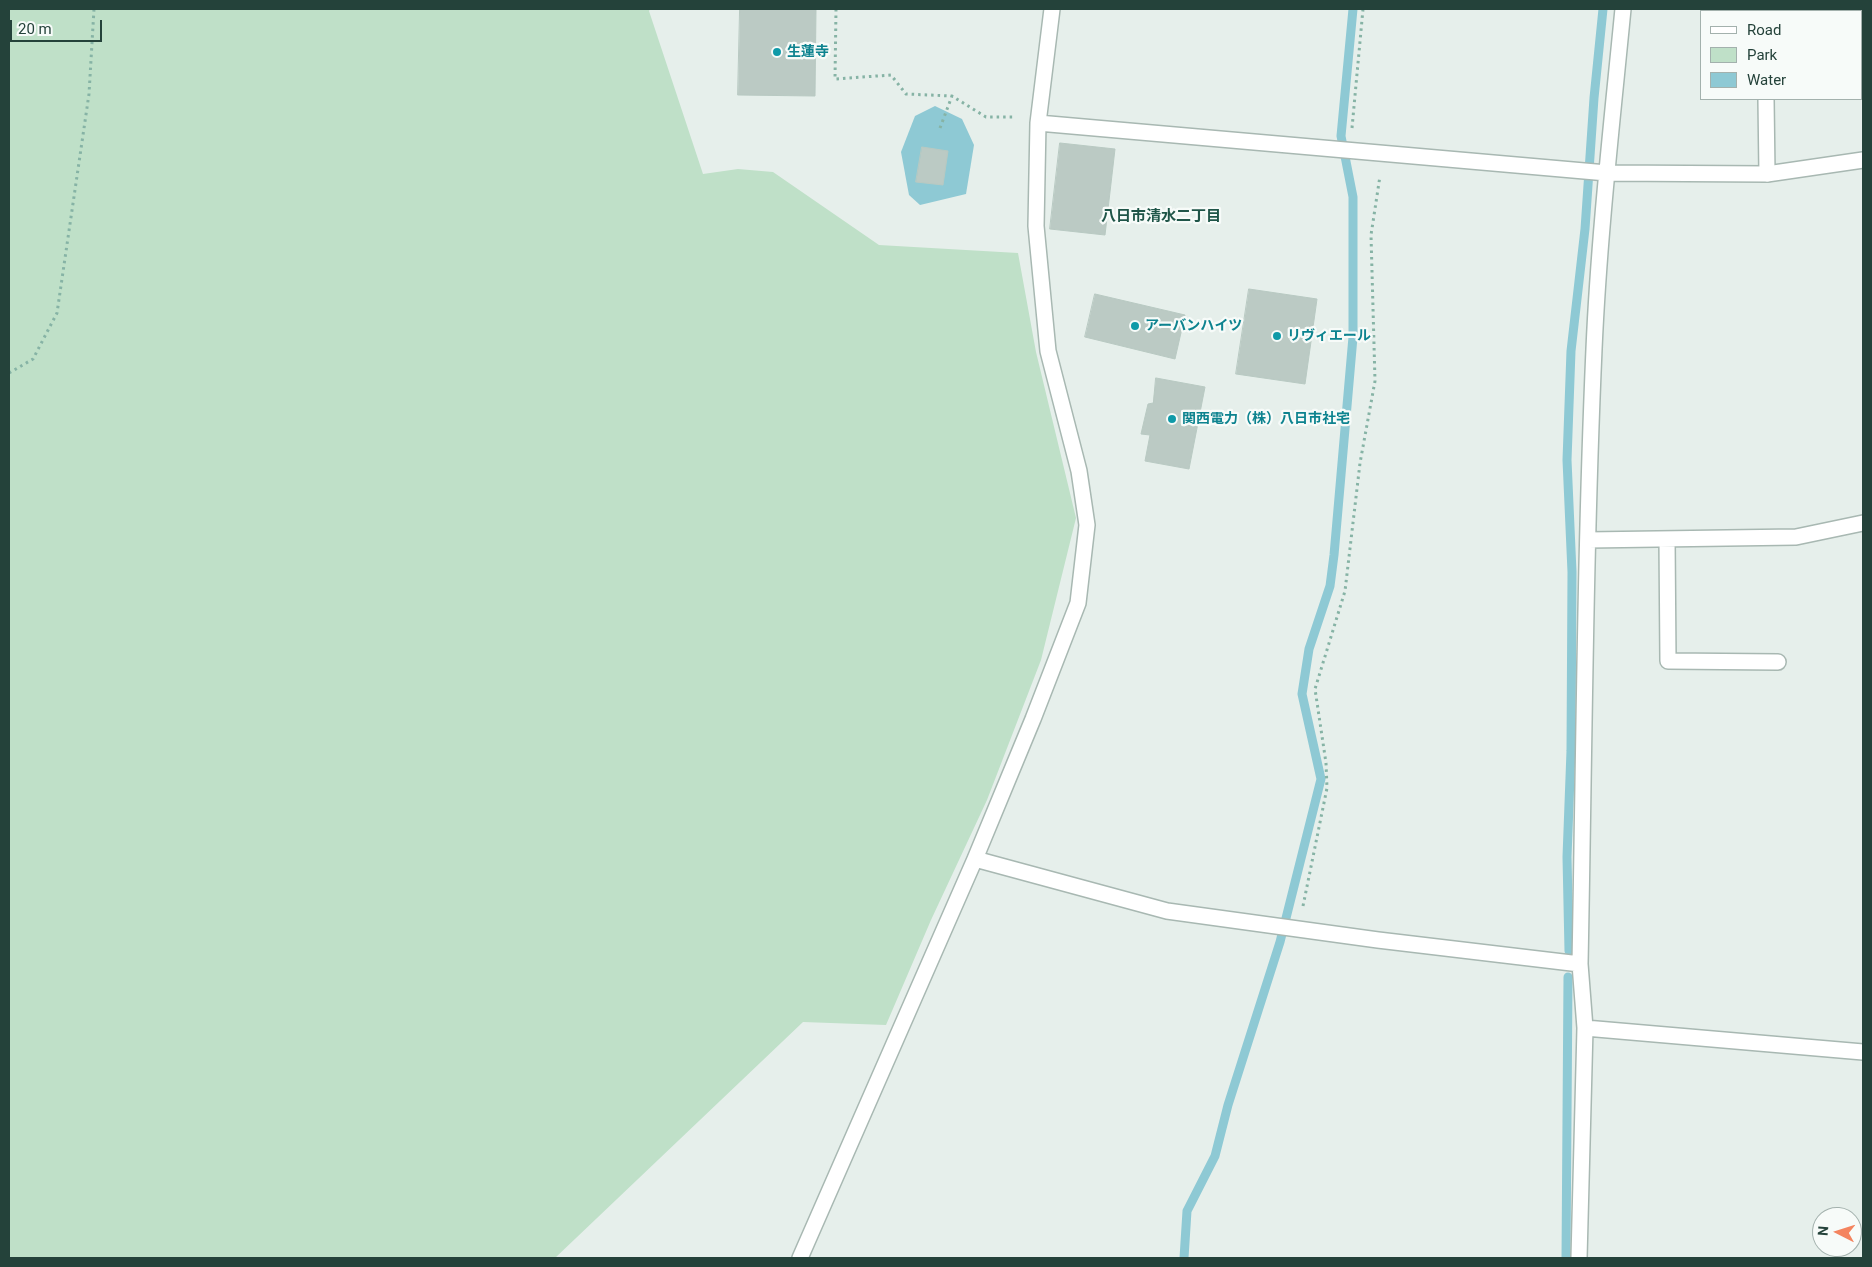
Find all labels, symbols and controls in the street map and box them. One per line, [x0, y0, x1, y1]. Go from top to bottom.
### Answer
scale bar [12, 10, 105, 42]
legend [1700, 10, 1862, 100]
text: 20 m [18, 20, 52, 38]
text: Road [1747, 21, 1781, 39]
place label: 生蓮寺 [787, 44, 829, 60]
marker: 生蓮寺 [771, 46, 783, 58]
text: Park [1747, 46, 1777, 64]
text: Water [1747, 71, 1786, 89]
district label: 八日市清水二丁目 [1101, 208, 1221, 226]
place label: アーバンハイツ [1145, 318, 1242, 334]
marker: アーバンハイツ [1129, 320, 1141, 332]
place label: リヴィエール [1287, 328, 1371, 344]
marker: リヴィエール [1271, 330, 1283, 342]
place label: 関西電力（株）八日市社宅 [1182, 411, 1350, 427]
marker: 関西電力（株）八日市社宅 [1166, 413, 1178, 425]
north arrow [1812, 1207, 1862, 1257]
text: N [1815, 1225, 1831, 1236]

